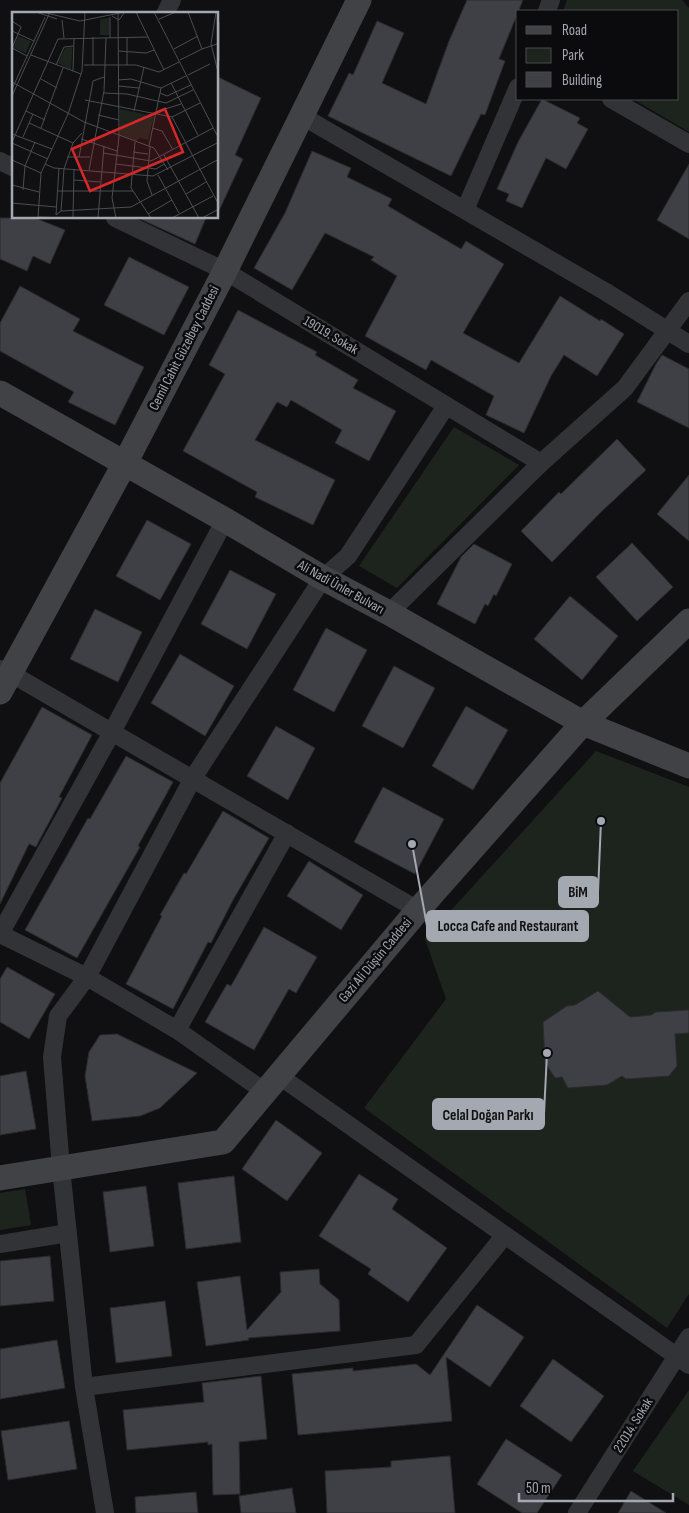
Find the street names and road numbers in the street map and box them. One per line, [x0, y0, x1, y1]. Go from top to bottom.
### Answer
street label: Cemil Cahit Güzelbey Caddesi [145, 283, 223, 413]
street label: 19019. Sokak [301, 312, 362, 358]
street label: Ali Nadi Ünler Bulvarı [294, 556, 387, 618]
street label: Gazi Ali Düşün Caddesi [335, 914, 415, 1006]
street label: 22014. Sokak [610, 1394, 657, 1456]

